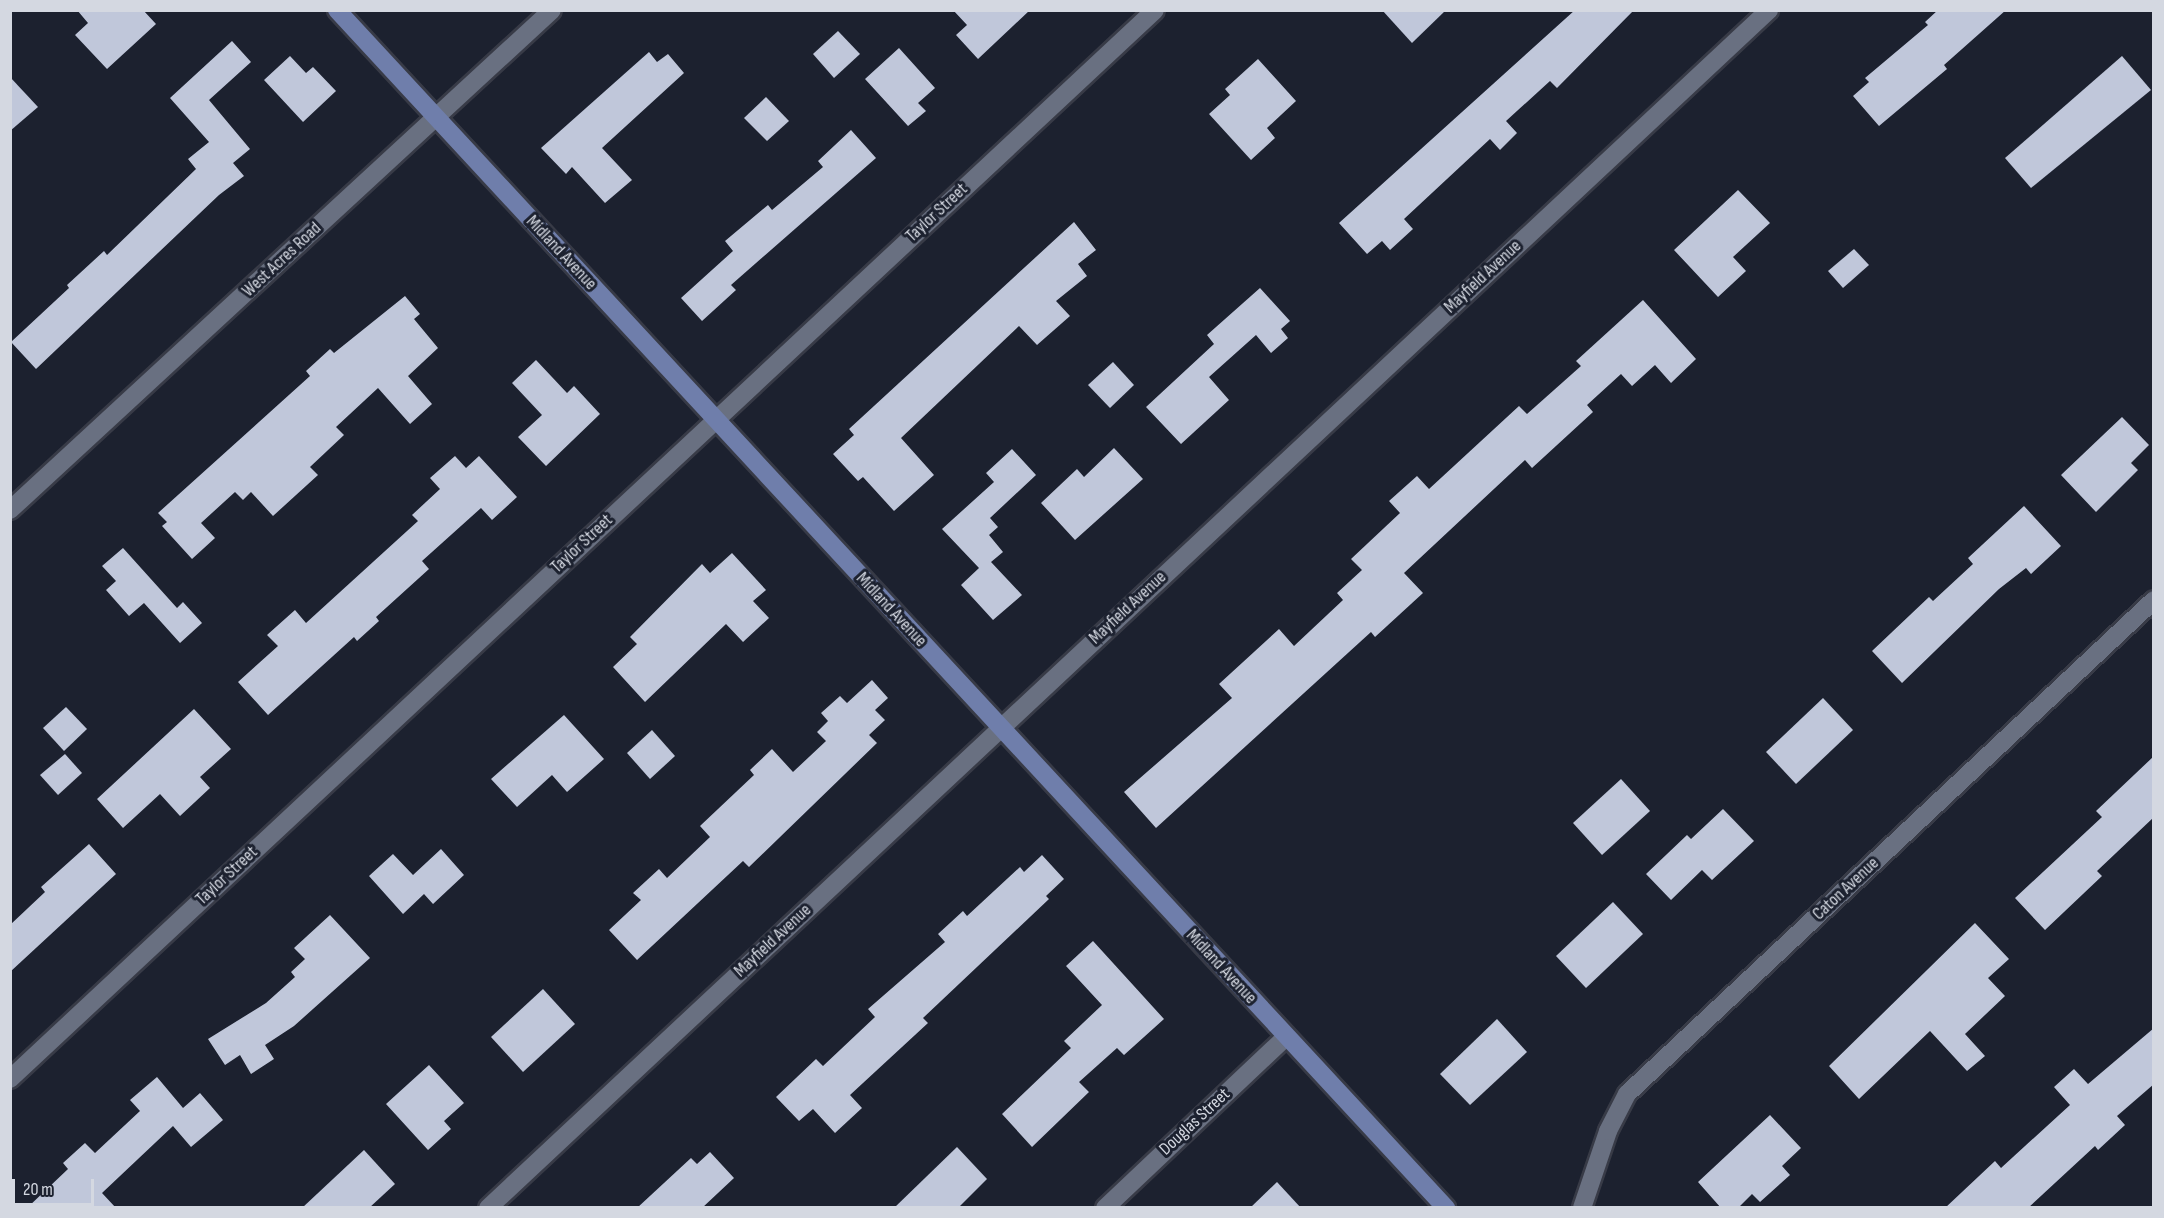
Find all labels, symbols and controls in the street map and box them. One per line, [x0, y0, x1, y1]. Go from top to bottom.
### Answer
street label: Taylor Street [902, 179, 972, 247]
street label: Midland Avenue [521, 211, 601, 295]
street label: West Acres Road [238, 218, 326, 302]
street label: Mayfield Avenue [1440, 236, 1526, 318]
street label: Taylor Street [547, 510, 617, 578]
street label: Mayfield Avenue [1085, 567, 1171, 649]
street label: Midland Avenue [851, 568, 931, 652]
street label: Taylor Street [192, 842, 262, 910]
street label: Caton Avenue [1808, 853, 1884, 925]
street label: Mayfield Avenue [730, 900, 816, 982]
street label: Midland Avenue [1181, 925, 1261, 1009]
street label: Douglas Street [1155, 1084, 1235, 1160]
scale bar [15, 1167, 98, 1205]
text: 20 m [23, 1179, 53, 1200]

